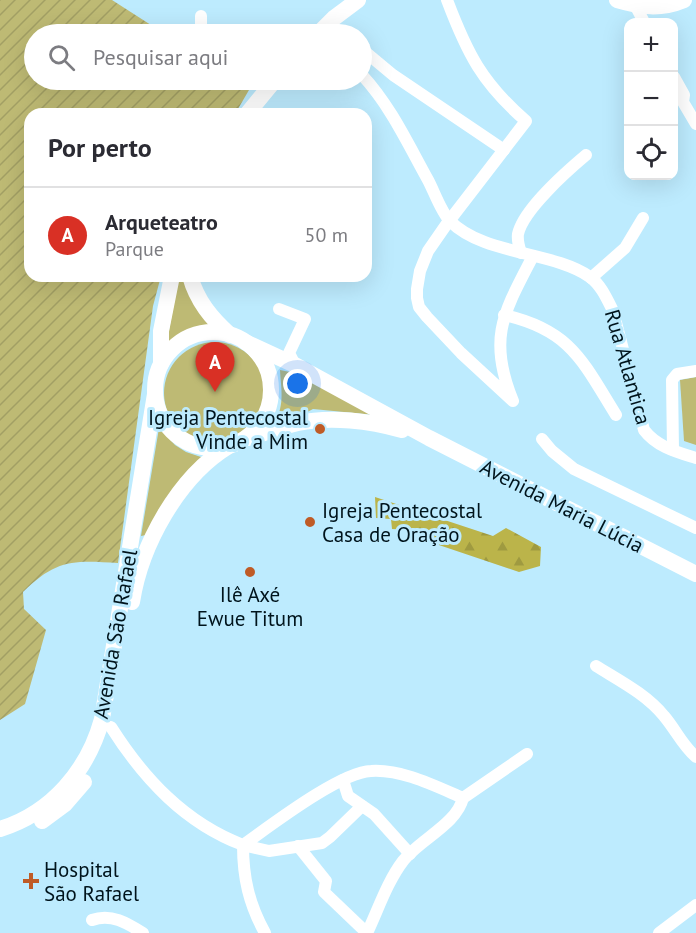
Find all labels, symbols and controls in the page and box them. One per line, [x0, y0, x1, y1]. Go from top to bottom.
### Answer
map controls [624, 18, 678, 180]
button: + [624, 18, 678, 72]
search box [24, 24, 372, 90]
icon: search [45, 41, 78, 74]
text: Pesquisar aqui [93, 43, 229, 71]
button: − [624, 72, 678, 126]
button: locate [624, 126, 678, 180]
text: Por perto [48, 131, 152, 164]
text: Arqueteatro [105, 208, 218, 236]
text: A [61, 222, 74, 248]
text: 50 m [305, 222, 348, 248]
text: Parque [105, 236, 164, 262]
street label: Rua Atlantica [599, 306, 657, 428]
pin: A [196, 342, 234, 392]
your location [283, 369, 312, 398]
place label: Igreja Pentecostal Vinde a Mim [148, 404, 308, 455]
marker: Igreja Pentecostal Vinde a Mim [313, 422, 327, 436]
street label: Avenida Maria Lúcia [476, 453, 648, 559]
place label: Igreja Pentecostal Casa de Oração [322, 497, 482, 548]
marker: Igreja Pentecostal Casa de Oração [303, 515, 317, 529]
street label: Avenida São Rafael [87, 547, 143, 721]
marker: Ilê Axé Ewue Titum [243, 565, 257, 579]
place label: Ilê Axé Ewue Titum [197, 581, 303, 632]
place label: Hospital São Rafael [44, 856, 139, 907]
marker: Hospital São Rafael [22, 872, 40, 890]

